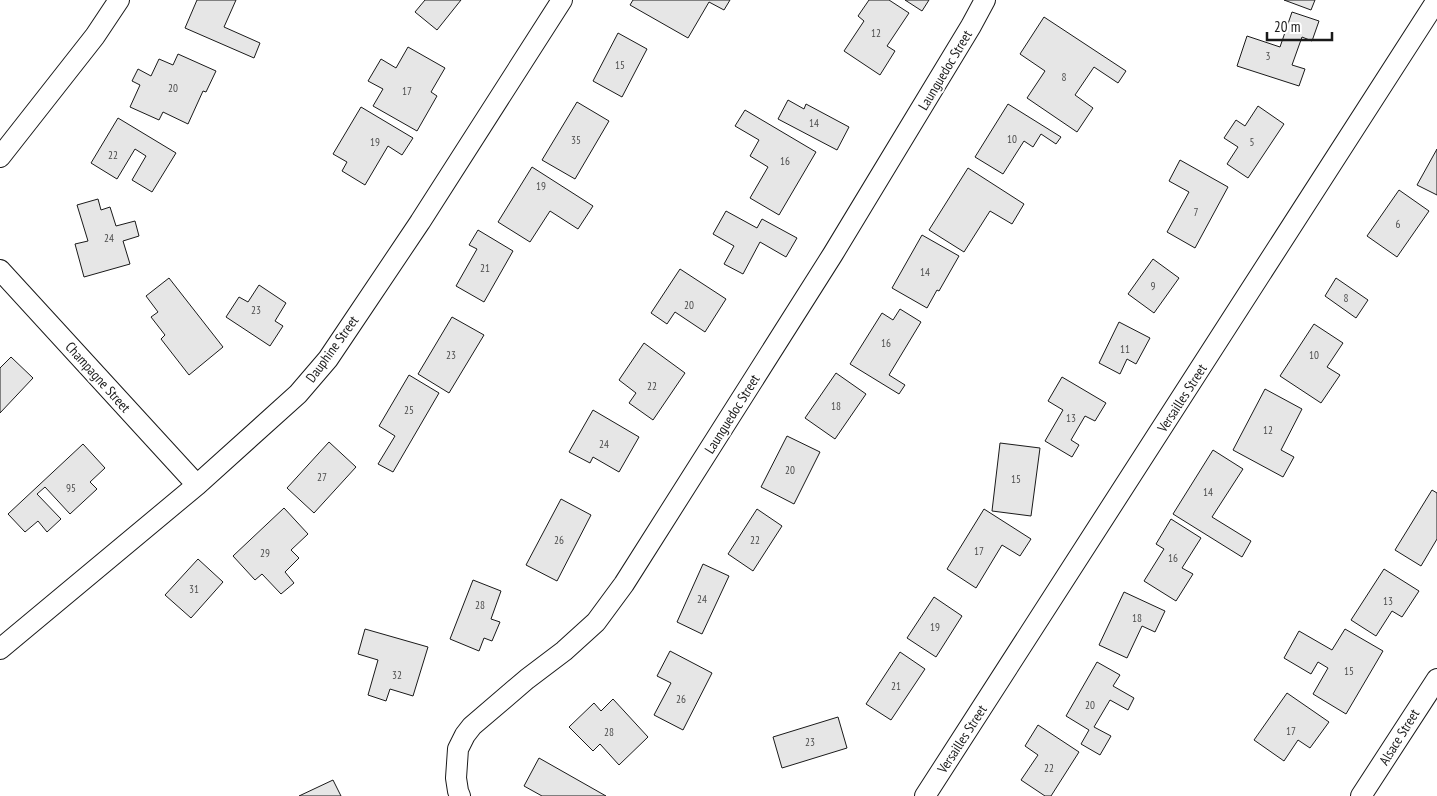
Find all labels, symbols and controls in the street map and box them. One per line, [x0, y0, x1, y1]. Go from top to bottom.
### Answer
scale bar [1267, 10, 1332, 42]
text: 20 m [1274, 17, 1300, 36]
house number: 12 [871, 26, 881, 40]
street label: Launguedoc Street [914, 27, 976, 113]
house number: 3 [1266, 49, 1271, 63]
house number: 15 [615, 58, 625, 72]
house number: 8 [1062, 70, 1067, 84]
house number: 20 [168, 81, 178, 95]
house number: 17 [402, 84, 412, 98]
house number: 14 [809, 116, 819, 130]
house number: 10 [1007, 132, 1017, 146]
house number: 35 [571, 133, 581, 147]
house number: 19 [370, 135, 380, 149]
house number: 5 [1250, 135, 1255, 149]
house number: 22 [108, 148, 118, 162]
house number: 16 [780, 154, 790, 168]
house number: 19 [536, 179, 546, 193]
house number: 7 [1194, 205, 1199, 219]
house number: 6 [1396, 217, 1401, 231]
house number: 24 [104, 231, 114, 245]
house number: 21 [480, 261, 490, 275]
house number: 14 [920, 265, 930, 279]
house number: 9 [1151, 279, 1156, 293]
house number: 8 [1344, 291, 1349, 305]
house number: 20 [684, 298, 694, 312]
house number: 23 [251, 303, 261, 317]
street label: Dauphine Street [302, 312, 362, 386]
house number: 16 [881, 336, 891, 350]
street label: Champagne Street [62, 338, 135, 416]
house number: 11 [1120, 342, 1130, 356]
house number: 23 [446, 348, 456, 362]
house number: 10 [1309, 348, 1319, 362]
street label: Versailles Street [1153, 360, 1211, 436]
street label: Launguedoc Street [700, 371, 764, 457]
house number: 22 [647, 379, 657, 393]
house number: 18 [831, 399, 841, 413]
house number: 25 [404, 403, 414, 417]
house number: 13 [1066, 411, 1076, 425]
house number: 12 [1263, 423, 1273, 437]
house number: 24 [599, 437, 609, 451]
house number: 20 [785, 463, 795, 477]
house number: 27 [317, 470, 327, 484]
house number: 15 [1011, 472, 1021, 486]
house number: 95 [66, 481, 76, 495]
house number: 14 [1203, 485, 1213, 499]
house number: 26 [554, 533, 564, 547]
house number: 22 [750, 533, 760, 547]
house number: 17 [974, 544, 984, 558]
house number: 29 [260, 546, 270, 560]
house number: 16 [1168, 551, 1178, 565]
house number: 31 [189, 582, 199, 596]
house number: 24 [697, 592, 707, 606]
house number: 13 [1383, 594, 1393, 608]
house number: 28 [475, 598, 485, 612]
house number: 18 [1132, 611, 1142, 625]
house number: 19 [930, 620, 940, 634]
house number: 15 [1344, 664, 1354, 678]
house number: 32 [392, 668, 402, 682]
house number: 21 [891, 679, 901, 693]
house number: 26 [676, 692, 686, 706]
house number: 20 [1085, 698, 1095, 712]
street label: Versailles Street [933, 701, 991, 777]
street label: Alsace Street [1375, 706, 1423, 768]
house number: 17 [1286, 724, 1296, 738]
house number: 28 [604, 725, 614, 739]
house number: 23 [805, 735, 815, 749]
house number: 22 [1044, 761, 1054, 775]

